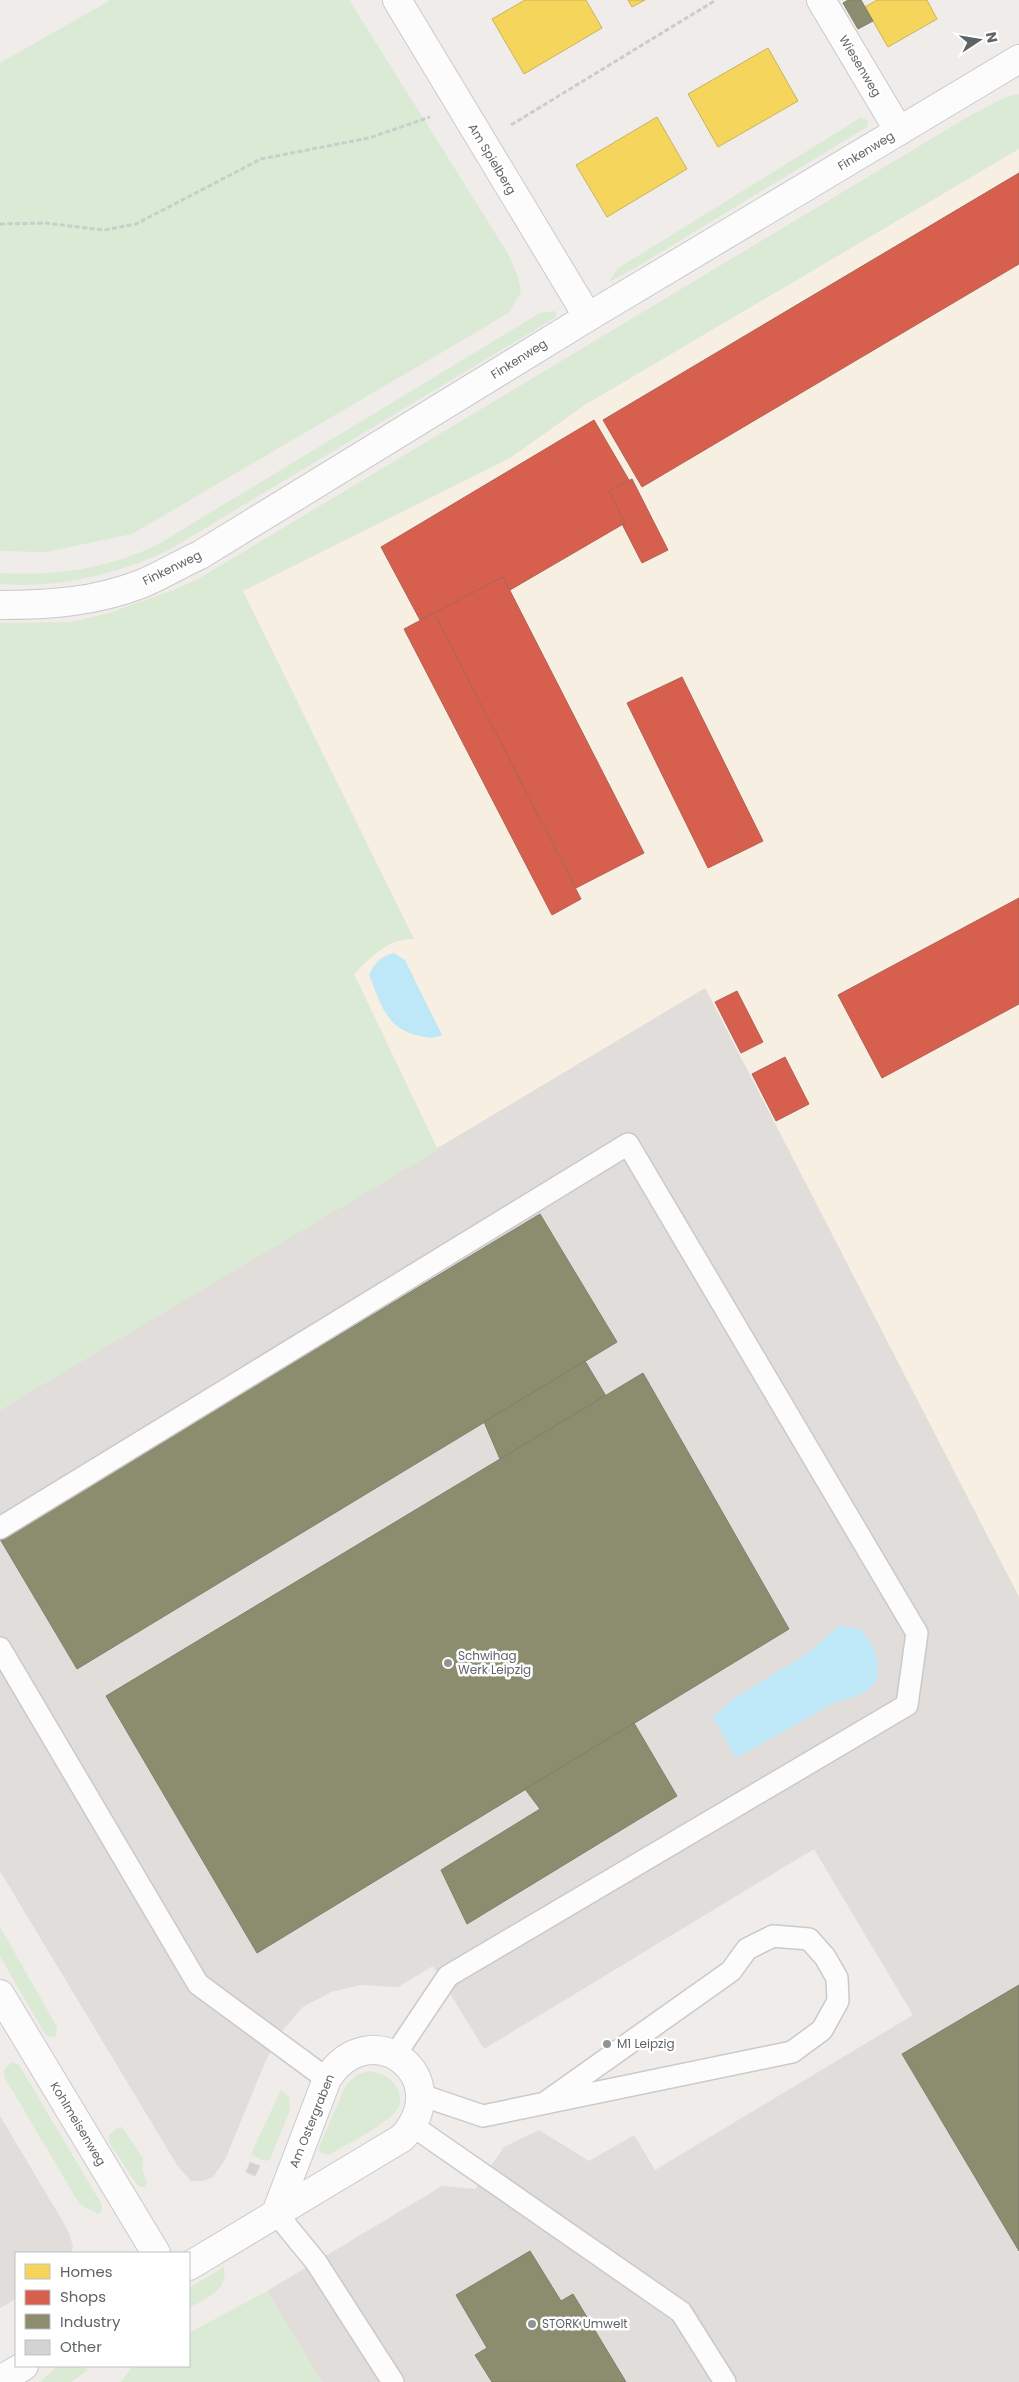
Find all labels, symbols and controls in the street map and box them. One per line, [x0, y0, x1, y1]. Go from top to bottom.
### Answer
north arrow [954, 15, 1004, 65]
text: N [981, 30, 1003, 45]
street label: Wiesenweg [835, 32, 885, 100]
street label: Am Spielberg [464, 120, 520, 198]
street label: Finkenweg [834, 127, 897, 174]
street label: Finkenweg [487, 335, 550, 383]
street label: Finkenweg [140, 546, 204, 589]
place label: Schwihag Werk Leipzig [458, 1647, 531, 1678]
marker: Schwihag Werk Leipzig [442, 1657, 454, 1669]
place label: M1 Leipzig [617, 2035, 675, 2052]
marker: M1 Leipzig [601, 2038, 613, 2050]
street label: Am Ostergraben [285, 2071, 338, 2170]
street label: Kohlmeisenweg [47, 2079, 110, 2169]
legend [15, 2252, 190, 2367]
text: Homes [60, 2261, 113, 2282]
text: Shops [60, 2286, 106, 2307]
text: Industry [60, 2311, 121, 2332]
place label: STORK Umwelt [542, 2315, 628, 2332]
marker: STORK Umwelt [526, 2318, 538, 2330]
text: Other [60, 2336, 102, 2357]

